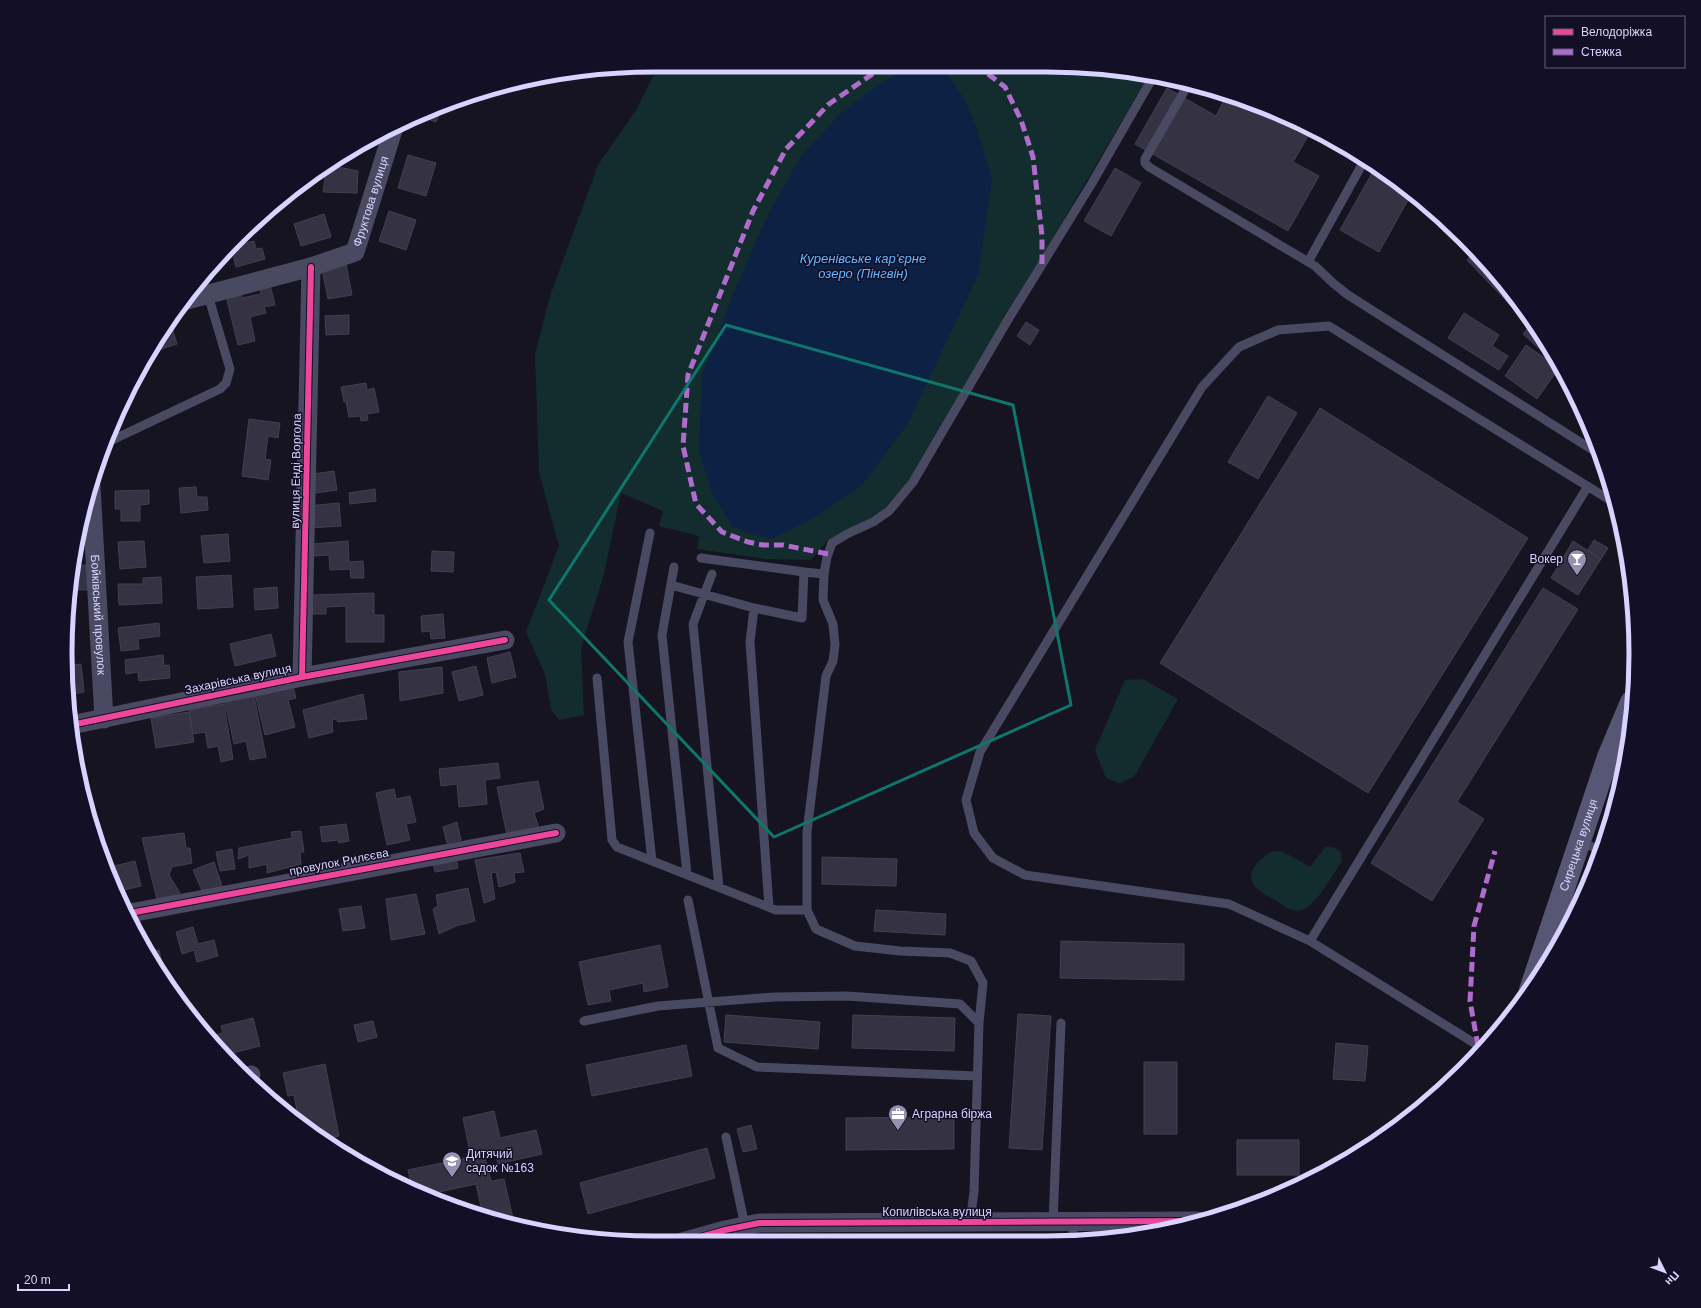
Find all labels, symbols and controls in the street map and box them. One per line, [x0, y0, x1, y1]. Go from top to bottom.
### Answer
legend [1545, 16, 1685, 68]
text: Велодоріжка [1581, 25, 1652, 39]
text: Стежка [1581, 45, 1622, 59]
street label: Фруктова вулиця [350, 154, 392, 248]
water label: Куренівське кар'єрне озеро (Пінгвін) [800, 251, 926, 281]
street label: вулиця Енді Воргола [288, 413, 304, 529]
bar icon: Вокер [1566, 548, 1588, 576]
place label: Вокер [1530, 552, 1563, 566]
street label: Бойківський провулок [88, 554, 109, 676]
street label: Захарівська вулиця [183, 661, 293, 697]
street label: Сирецька вулиця [1557, 797, 1601, 893]
street label: провулок Рилєєва [288, 845, 390, 879]
office icon: Аграрна біржа [887, 1103, 909, 1131]
place label: Аграрна біржа [912, 1107, 992, 1121]
place label: Дитячий садок №163 [466, 1147, 534, 1175]
school or university icon: Дитячий садок №163 [441, 1150, 463, 1178]
street label: Копилівська вулиця [882, 1205, 992, 1219]
north arrow [1645, 1252, 1685, 1292]
scale bar [18, 1266, 69, 1292]
text: Пн [1663, 1269, 1682, 1288]
text: 20 m [24, 1273, 51, 1287]

